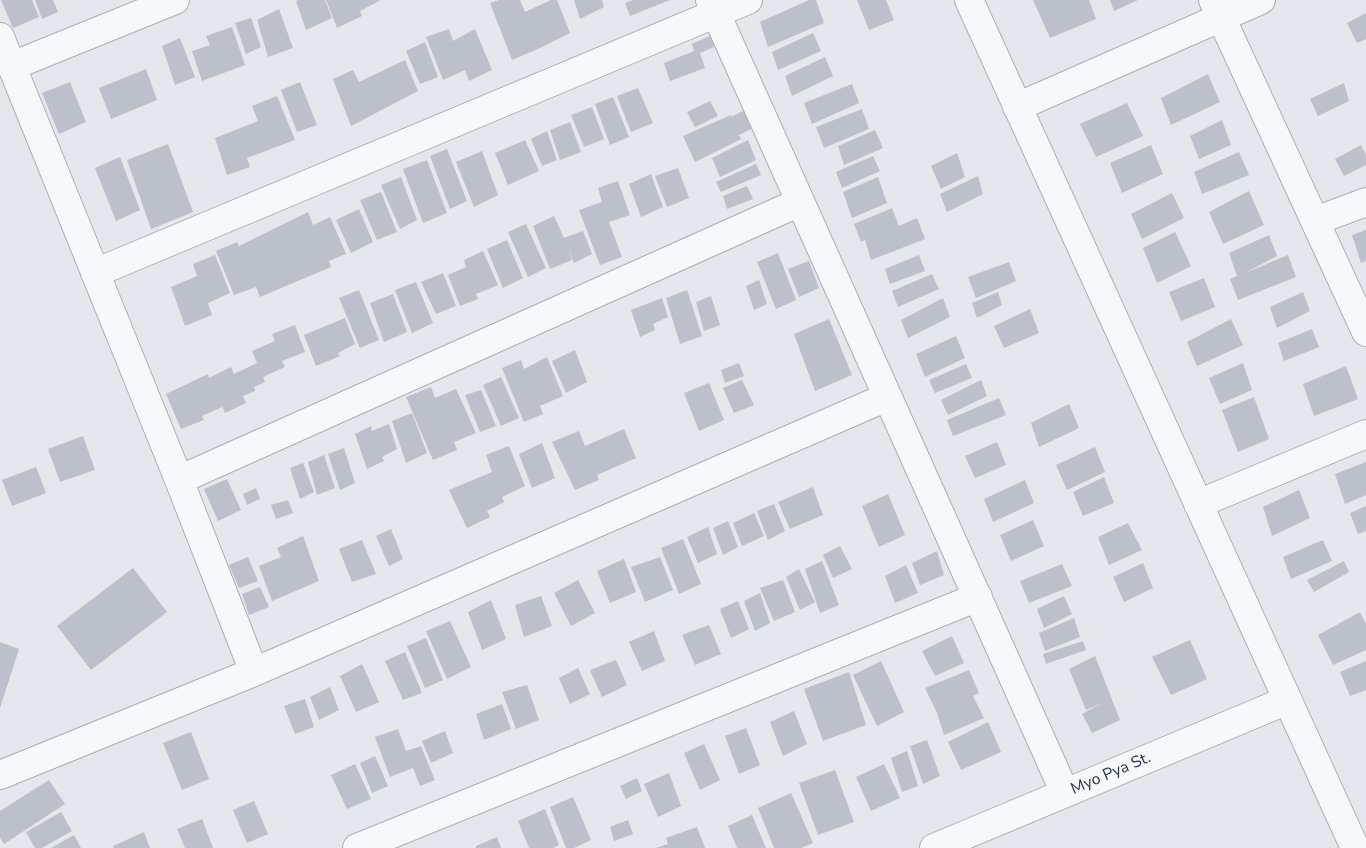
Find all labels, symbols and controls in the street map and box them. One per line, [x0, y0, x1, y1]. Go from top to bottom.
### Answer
street label: Myo Pya St. [1068, 749, 1154, 799]

